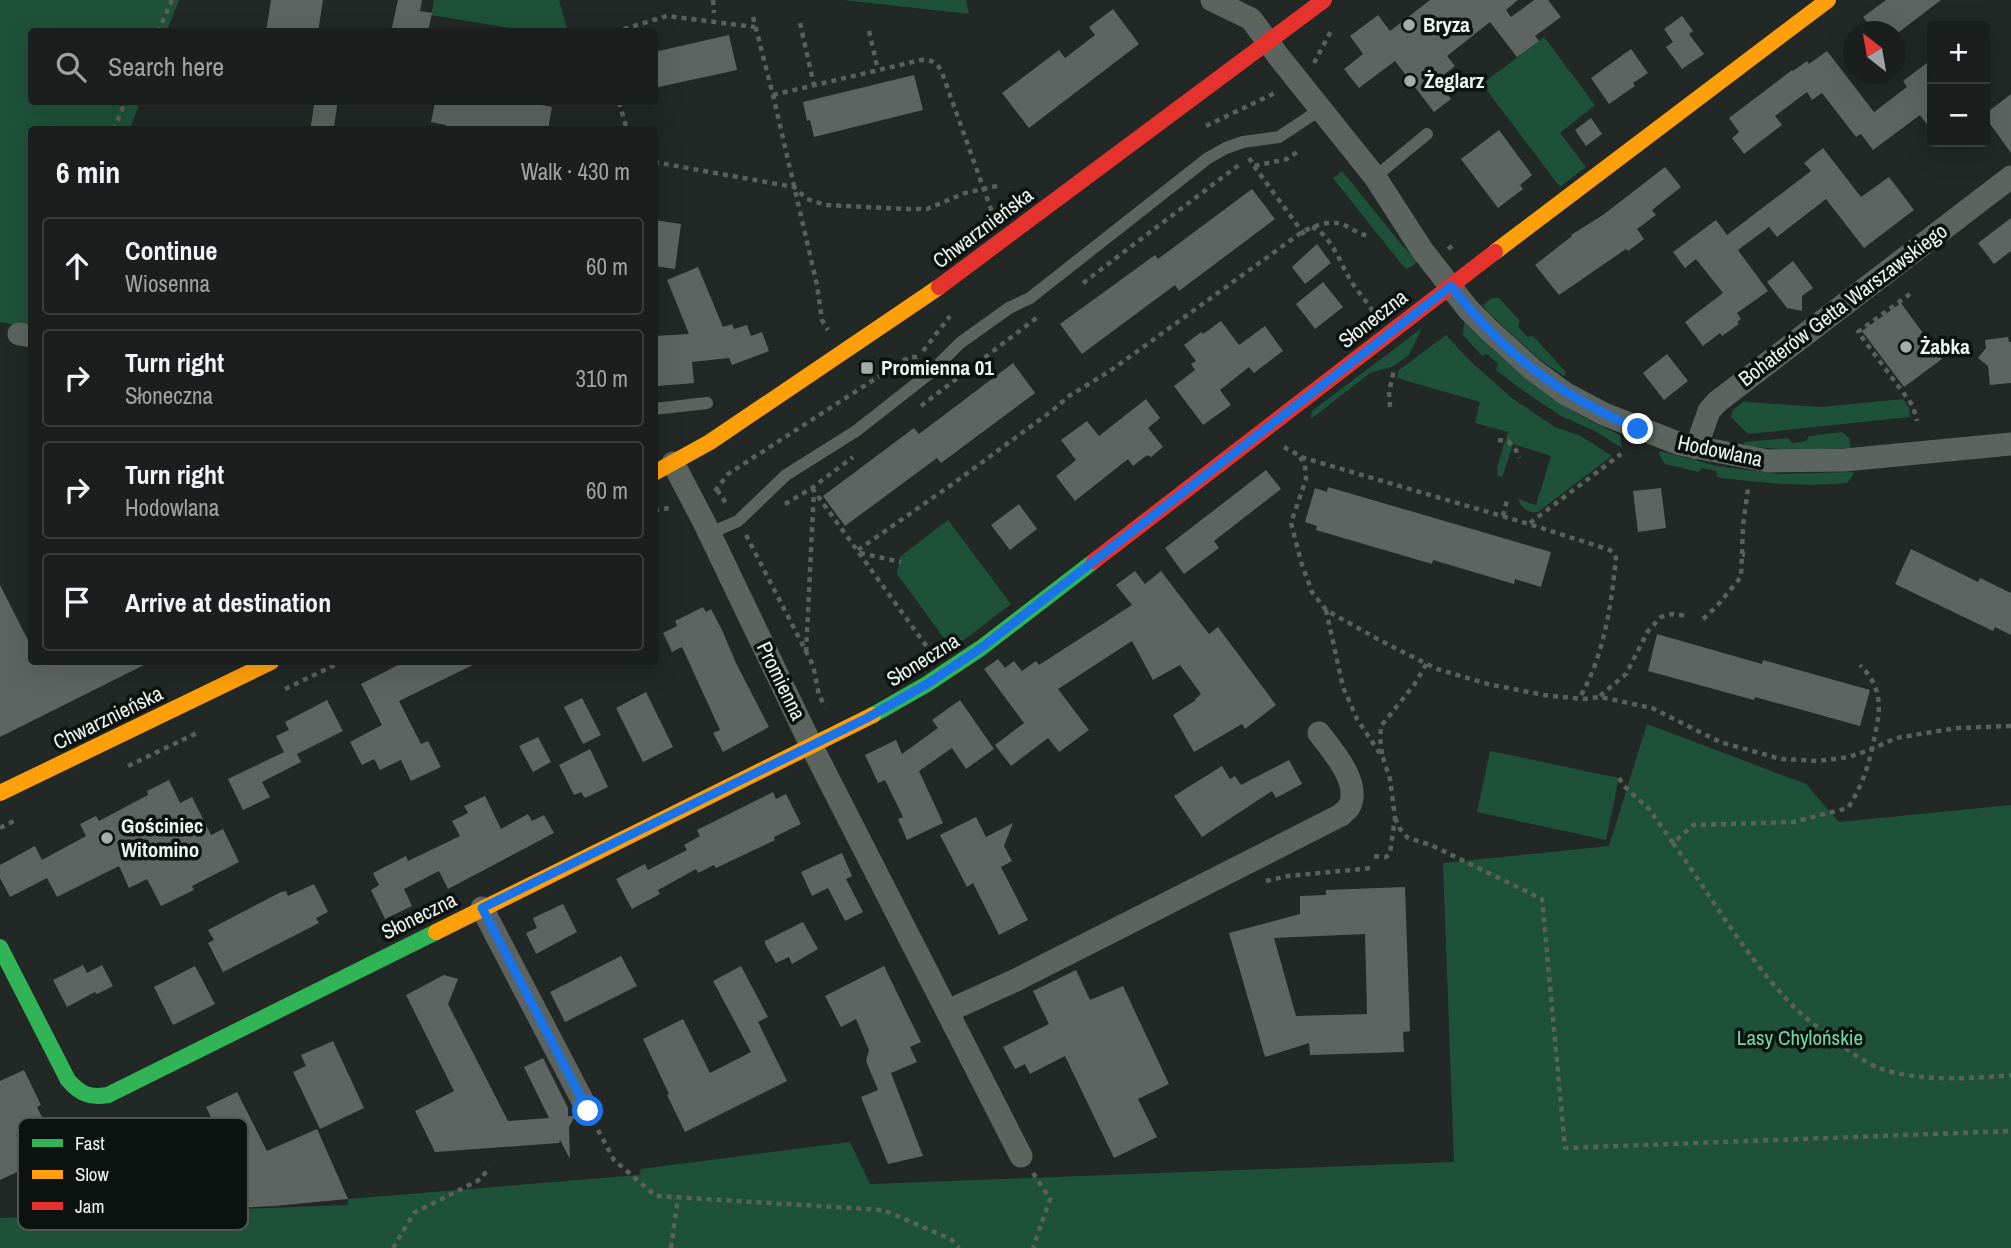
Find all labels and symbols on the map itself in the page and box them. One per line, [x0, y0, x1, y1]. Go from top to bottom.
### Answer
place label: Bryza [1423, 10, 1470, 39]
marker: Bryza [1401, 17, 1417, 33]
north arrow [1843, 21, 1906, 84]
place label: Żeglarz [1424, 66, 1485, 95]
marker: Żeglarz [1402, 73, 1418, 89]
street label: Chwarznieńska [927, 180, 1039, 275]
street label: Bohaterów Getta Warszawskiego [1732, 216, 1953, 393]
street label: Słoneczna [1332, 282, 1414, 355]
place label: Żabka [1920, 332, 1970, 361]
marker: Żabka [1898, 339, 1914, 355]
place label: Promienna 01 [881, 353, 994, 382]
marker: Promienna 01 [859, 360, 875, 376]
route end [1622, 413, 1653, 444]
street label: Hodowlana [1675, 427, 1766, 474]
street label: Słoneczna [881, 626, 965, 693]
street label: Promienna [750, 637, 813, 725]
street label: Chwarznieńska [48, 678, 168, 757]
place label: Gościniec Witomino [121, 811, 203, 864]
marker: Gościniec Witomino [99, 830, 115, 846]
street label: Słoneczna [376, 885, 462, 946]
park label: Lasy Chylońskie [1737, 1023, 1863, 1052]
route start [572, 1095, 603, 1126]
legend [18, 1118, 248, 1230]
text: Fast [75, 1130, 105, 1156]
text: Slow [75, 1161, 110, 1187]
text: Jam [75, 1193, 104, 1219]

